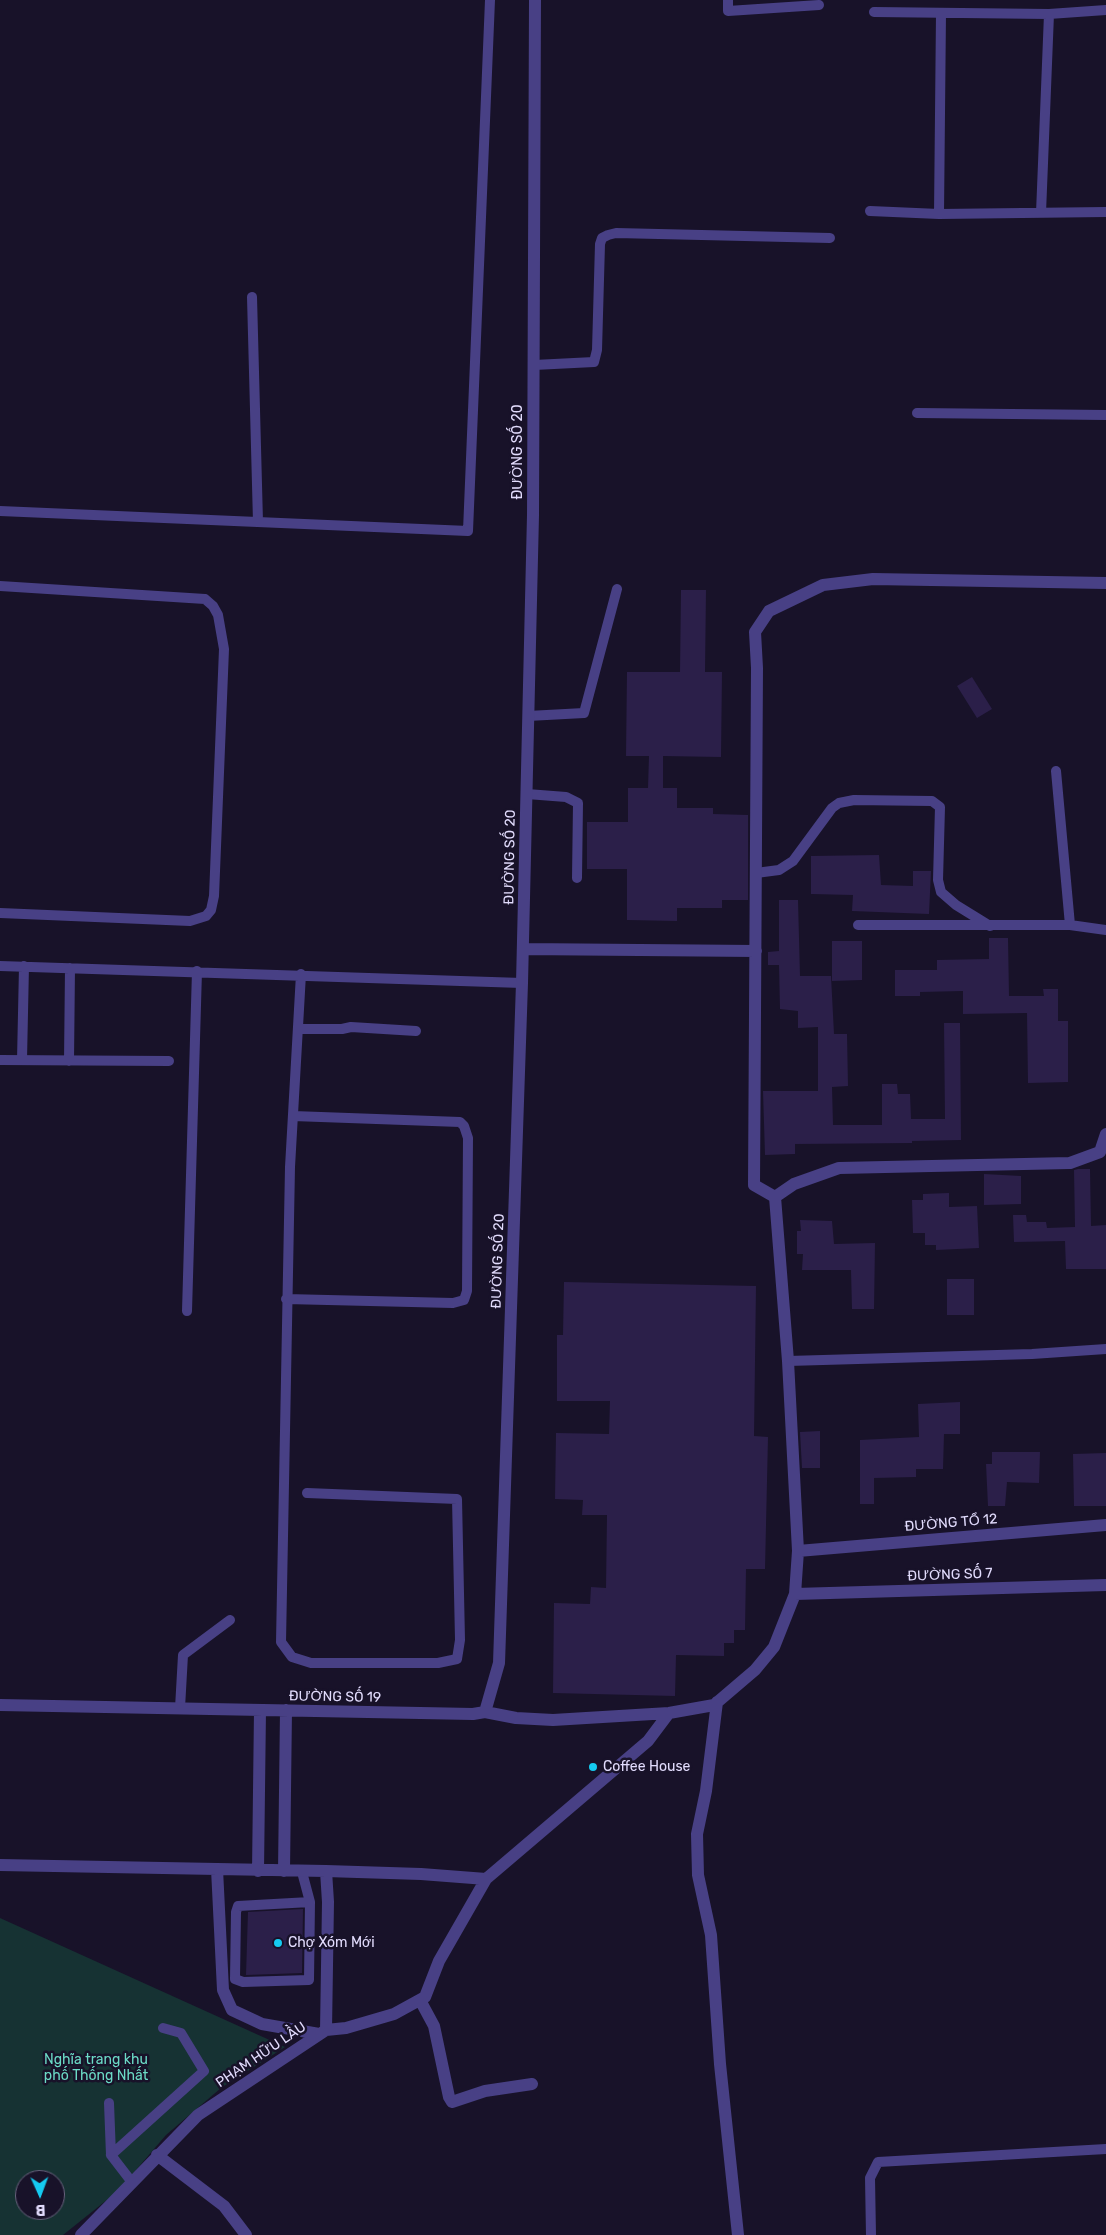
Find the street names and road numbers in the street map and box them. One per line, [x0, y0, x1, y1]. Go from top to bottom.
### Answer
street label: ĐƯỜNG SỐ 20 [510, 404, 526, 500]
street label: ĐƯỜNG SỐ 20 [501, 809, 519, 905]
street label: ĐƯỜNG SỐ 20 [488, 1213, 508, 1309]
street label: ĐƯỜNG TỔ 12 [904, 1511, 998, 1535]
street label: ĐƯỜNG SỐ 7 [907, 1565, 993, 1585]
street label: ĐƯỜNG SỐ 19 [289, 1688, 381, 1706]
street label: PHẠM HỮU LẦU [213, 2019, 309, 2091]

